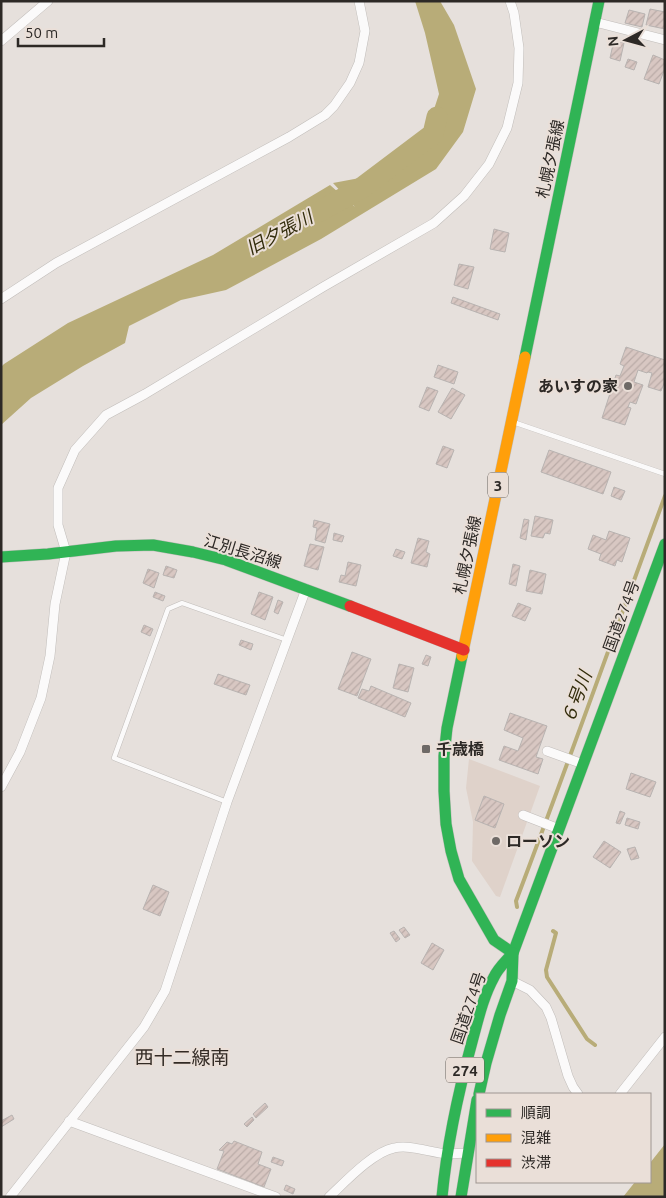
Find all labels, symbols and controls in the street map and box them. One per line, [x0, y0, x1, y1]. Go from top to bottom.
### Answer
scale bar [18, 15, 104, 47]
north arrow [601, 15, 651, 65]
text: 50 m [25, 24, 58, 41]
text: N [605, 35, 622, 47]
street label: 札幌夕張線 [533, 118, 567, 200]
water label: 旧夕張川 [243, 205, 317, 258]
place label: あいすの家 [538, 377, 618, 395]
marker: あいすの家 [622, 380, 634, 392]
road number: 3 [488, 472, 508, 498]
street label: 札幌夕張線 [450, 514, 484, 596]
street label: 江別長沼線 [202, 531, 284, 571]
street label: 国道274号 [600, 578, 642, 654]
water label: ６号川 [557, 666, 595, 726]
place label: 千歳橋 [436, 740, 484, 758]
marker: 千歳橋 [420, 743, 432, 755]
place label: ローソン [506, 832, 570, 850]
marker: ローソン [490, 835, 502, 847]
street label: 国道274号 [447, 970, 489, 1046]
district label: 西十二線南 [134, 1046, 230, 1068]
road number: 274 [446, 1058, 484, 1082]
legend [476, 1093, 651, 1183]
text: 順調 [521, 1104, 551, 1121]
text: 混雑 [521, 1129, 551, 1146]
text: 渋滞 [521, 1154, 551, 1171]

